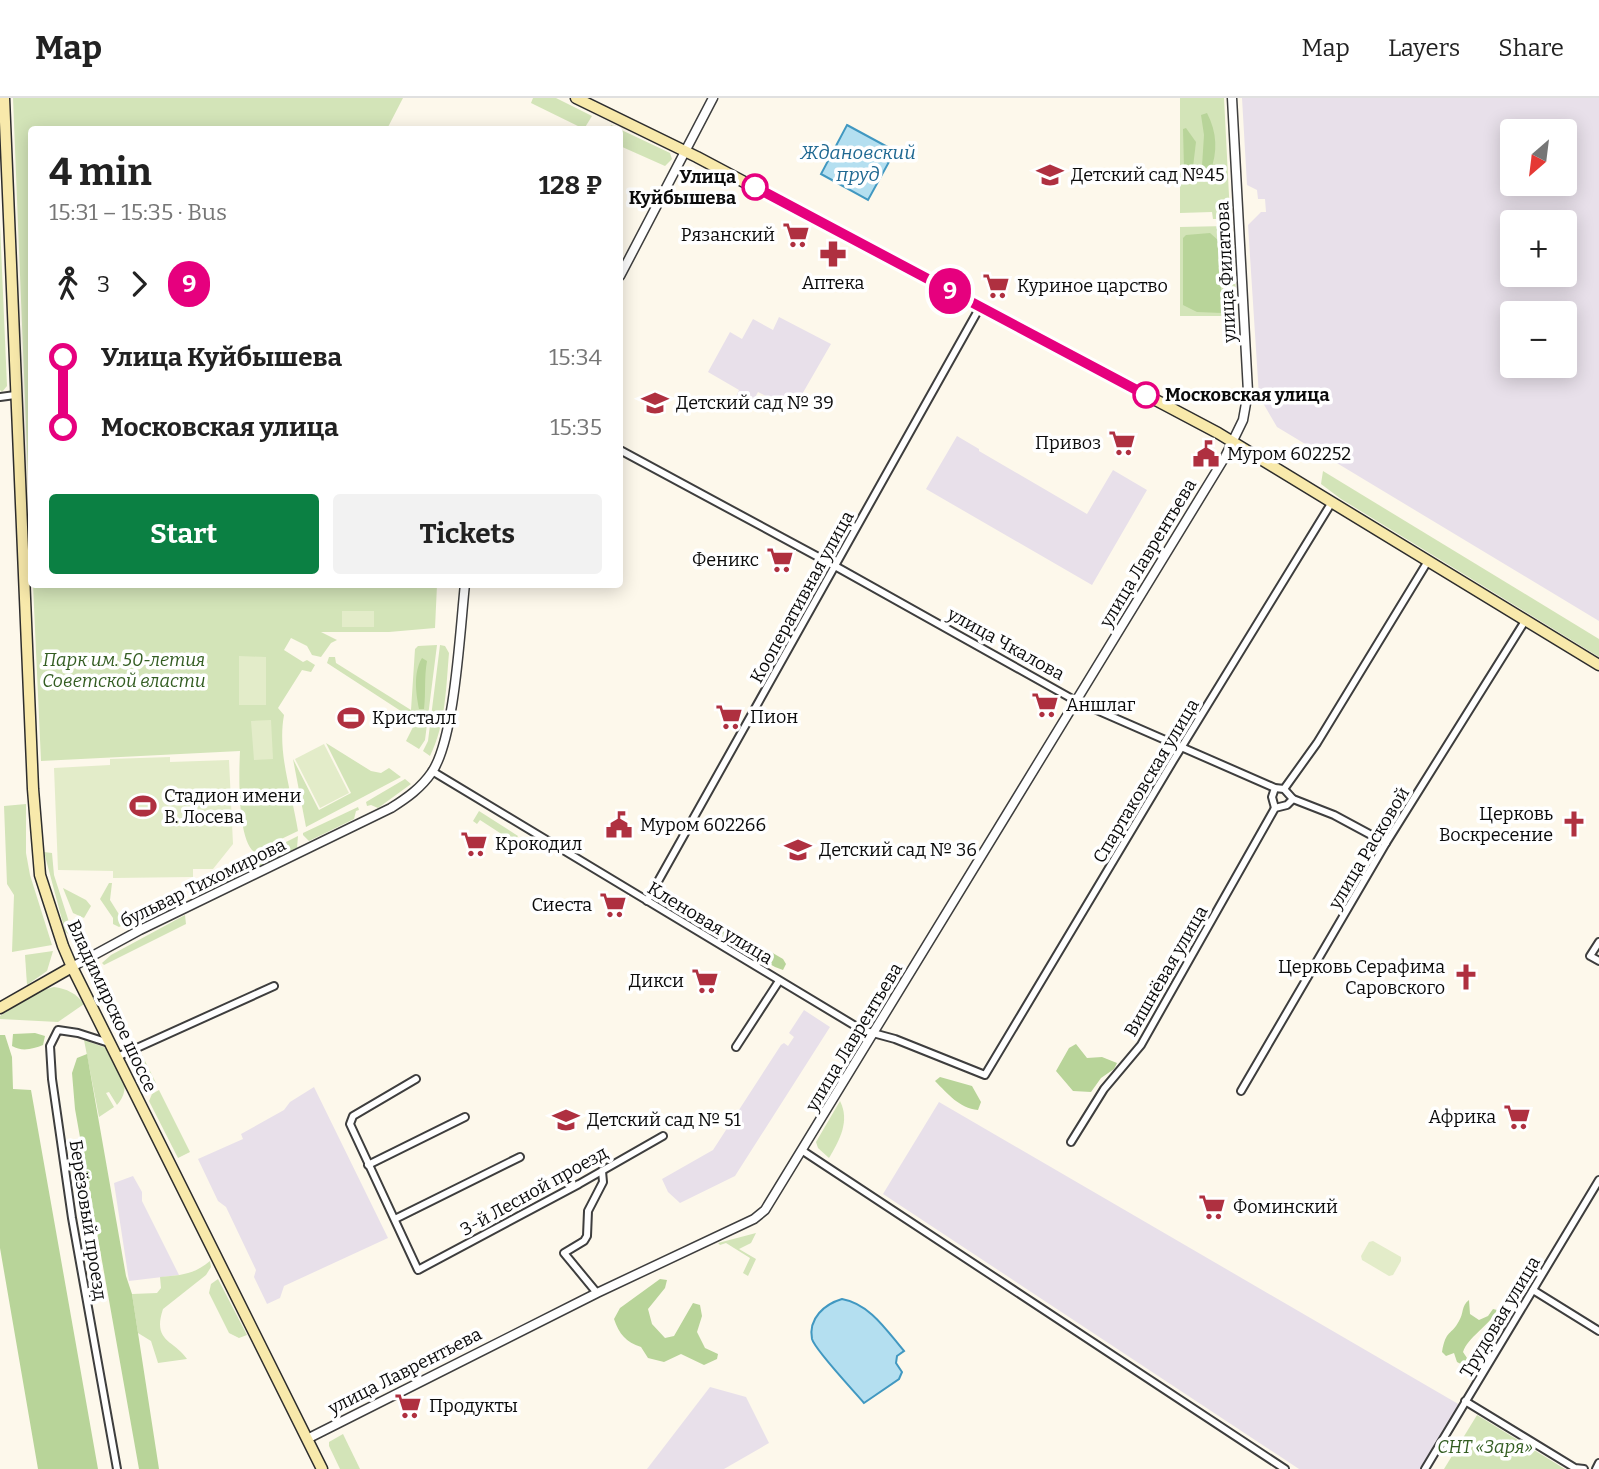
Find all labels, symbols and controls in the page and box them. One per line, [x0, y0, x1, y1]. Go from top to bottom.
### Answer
text: Map [35, 28, 102, 68]
text: Map [1302, 34, 1350, 62]
text: Layers [1388, 34, 1460, 62]
text: Share [1498, 34, 1564, 62]
north arrow [1500, 119, 1577, 196]
map controls [1500, 119, 1577, 378]
water label: Ждановский пруд [799, 141, 916, 186]
text: 4 min [49, 149, 152, 195]
school or university icon: Детский сад №45 [1035, 160, 1065, 190]
place label: Детский сад №45 [1071, 164, 1225, 186]
place label: Улица Куйбышева [629, 166, 736, 209]
text: 128 ₽ [539, 170, 602, 201]
marker: Улица Куйбышева [742, 174, 768, 200]
text: 15:31 – 15:35 · Bus [49, 198, 227, 226]
street label: улица Филатова [1211, 201, 1241, 344]
button: + [1500, 210, 1577, 287]
supermarket icon: Рязанский [781, 220, 811, 250]
place label: Рязанский [681, 224, 775, 246]
pharmacy icon: Аптека [818, 239, 848, 269]
icon: walk [49, 265, 87, 303]
icon: forward [120, 265, 158, 303]
line badge: 9 [927, 268, 973, 314]
text: 3 [97, 270, 110, 298]
text: 9 [182, 270, 196, 298]
supermarket icon: Куриное царство [981, 271, 1011, 301]
place label: Аптека [802, 272, 865, 294]
place label: Куриное царство [1017, 275, 1168, 297]
text: 9 [943, 277, 957, 305]
button: − [1500, 301, 1577, 378]
text: Улица Куйбышева [101, 342, 342, 373]
text: 15:34 [549, 343, 602, 371]
marker: Московская улица [1133, 382, 1159, 408]
place label: Московская улица [1165, 384, 1330, 406]
school or university icon: Детский сад № 39 [640, 388, 670, 418]
place label: Детский сад № 39 [676, 392, 834, 414]
text: Московская улица [101, 412, 339, 443]
text: 15:35 [550, 413, 602, 441]
supermarket icon: Привоз [1107, 428, 1137, 458]
place label: Привоз [1035, 432, 1101, 454]
public building icon: Муром 602252 [1191, 439, 1221, 469]
place label: Муром 602252 [1227, 443, 1351, 465]
street label: улица Лаврентьева [1094, 475, 1201, 632]
button: Start [49, 494, 319, 574]
button: Tickets [333, 494, 602, 574]
street label: Кооперативная улица [745, 507, 859, 687]
supermarket icon: Феникс [765, 545, 795, 575]
place label: Феникс [692, 549, 759, 571]
street label: улица Чкалова [943, 602, 1068, 685]
park label: Парк им. 50-летия Советской власти [42, 649, 206, 692]
supermarket icon: Аншлаг [1030, 690, 1060, 720]
place label: Аншлаг [1066, 694, 1136, 716]
street label: Спартаковская улица [1088, 695, 1204, 867]
supermarket icon: Пион [714, 702, 744, 732]
sports icon: Кристалл [336, 703, 366, 733]
place label: Пион [750, 706, 798, 728]
place label: Кристалл [372, 707, 457, 729]
street label: улица Расковой [1323, 783, 1414, 914]
place label: Стадион имени В. Лосева [164, 785, 302, 828]
sports icon: Стадион имени В. Лосева [128, 791, 158, 821]
place label: Церковь Воскресение [1439, 803, 1553, 846]
church icon: Церковь Воскресение [1559, 809, 1589, 839]
public building icon: Муром 602266 [604, 810, 634, 840]
place label: Муром 602266 [640, 814, 766, 836]
supermarket icon: Крокодил [459, 829, 489, 859]
street label: бульвар Тихомирова [117, 833, 289, 933]
place label: Крокодил [495, 833, 582, 855]
school or university icon: Детский сад № 36 [783, 835, 813, 865]
place label: Детский сад № 36 [819, 839, 977, 861]
street label: Кленовая улица [643, 877, 777, 969]
supermarket icon: Сиеста [598, 890, 628, 920]
place label: Сиеста [532, 894, 592, 916]
street label: Вишнёвая улица [1120, 902, 1212, 1040]
street label: Владимирское шоссе [62, 916, 162, 1096]
place label: Церковь Серафима Саровского [1278, 956, 1445, 999]
street label: улица Лаврентьева [800, 959, 907, 1116]
church icon: Церковь Серафима Саровского [1451, 962, 1481, 992]
supermarket icon: Дикси [690, 966, 720, 996]
place label: Дикси [629, 970, 684, 992]
supermarket icon: Африка [1502, 1102, 1532, 1132]
school or university icon: Детский сад № 51 [551, 1105, 581, 1135]
place label: Африка [1428, 1106, 1496, 1128]
place label: Детский сад № 51 [587, 1109, 741, 1131]
street label: Берёзовый проезд [64, 1138, 112, 1302]
street label: 3-й Лесной проезд [457, 1141, 612, 1241]
supermarket icon: Фоминский [1197, 1192, 1227, 1222]
place label: Фоминский [1233, 1196, 1338, 1218]
street label: Трудовая улица [1455, 1252, 1545, 1382]
street label: улица Лаврентьева [324, 1323, 486, 1420]
supermarket icon: Продукты [393, 1391, 423, 1421]
place label: Продукты [429, 1395, 518, 1417]
park label: СНТ «Заря» [1437, 1436, 1533, 1458]

